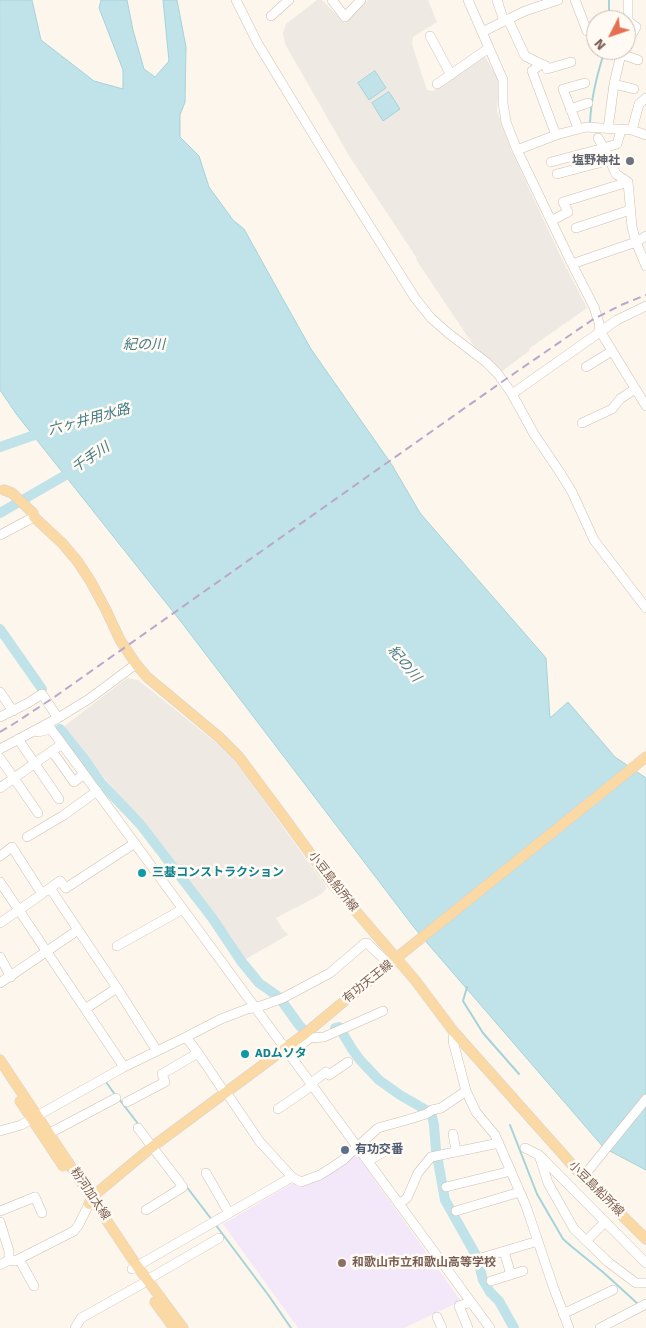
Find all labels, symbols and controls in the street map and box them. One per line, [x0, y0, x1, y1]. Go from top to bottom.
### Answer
north arrow [586, 10, 636, 60]
text: N [590, 35, 610, 54]
place label: 塩野神社 [572, 154, 620, 168]
marker: 塩野神社 [624, 155, 636, 167]
water label: 紀の川 [123, 337, 165, 353]
water label: 六ヶ井用水路 [46, 401, 132, 439]
water label: 千手川 [69, 439, 113, 477]
water label: 紀の川 [384, 643, 424, 685]
street label: 小豆島船所線 [305, 849, 361, 915]
place label: 三基コンストラクション [152, 866, 284, 880]
marker: 三基コンストラクション [136, 867, 148, 879]
street label: 有功天王線 [340, 958, 396, 1006]
place label: ADムソタ [255, 1047, 307, 1061]
marker: ADムソタ [239, 1048, 251, 1060]
place label: 有功交番 [355, 1143, 403, 1157]
marker: 有功交番 [339, 1144, 351, 1156]
street label: 小豆島船所線 [565, 1158, 627, 1220]
street label: 粉河加太線 [67, 1165, 113, 1223]
place label: 和歌山市立和歌山高等学校 [352, 1256, 496, 1270]
marker: 和歌山市立和歌山高等学校 [336, 1257, 348, 1269]

